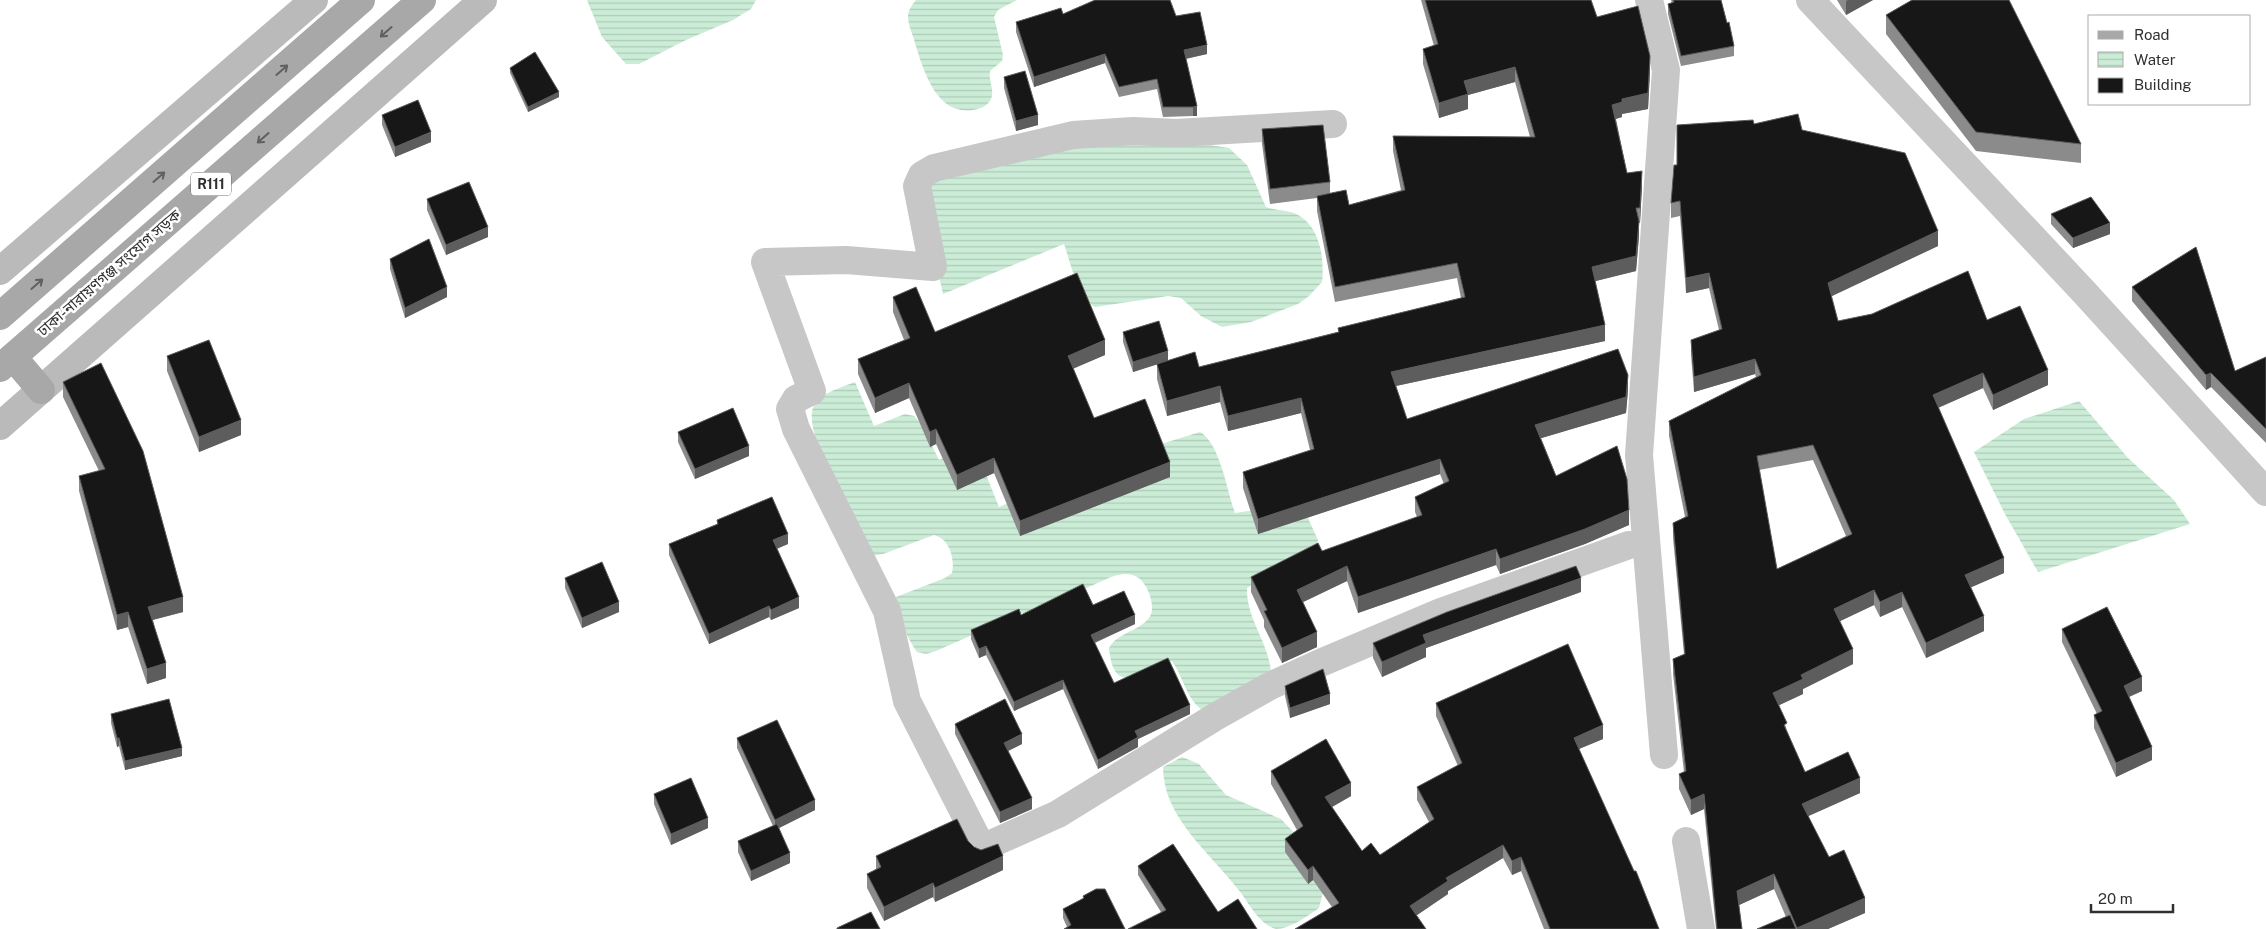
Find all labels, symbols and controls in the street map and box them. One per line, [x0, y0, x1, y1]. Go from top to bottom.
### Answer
legend [2088, 15, 2251, 105]
one-way arrow [379, 26, 392, 38]
text: Road [2134, 26, 2170, 43]
text: Water [2134, 51, 2176, 68]
one-way arrow [275, 64, 288, 76]
text: Building [2134, 76, 2192, 93]
one-way arrow [256, 133, 269, 144]
one-way arrow [153, 171, 166, 183]
road number: R111 [191, 172, 231, 195]
street label: ঢাকা-নারায়ণগঞ্জ সংযোগ সড়ক [33, 205, 184, 340]
one-way arrow [30, 278, 43, 289]
scale bar [2091, 882, 2174, 914]
text: 20 m [2098, 890, 2133, 907]

